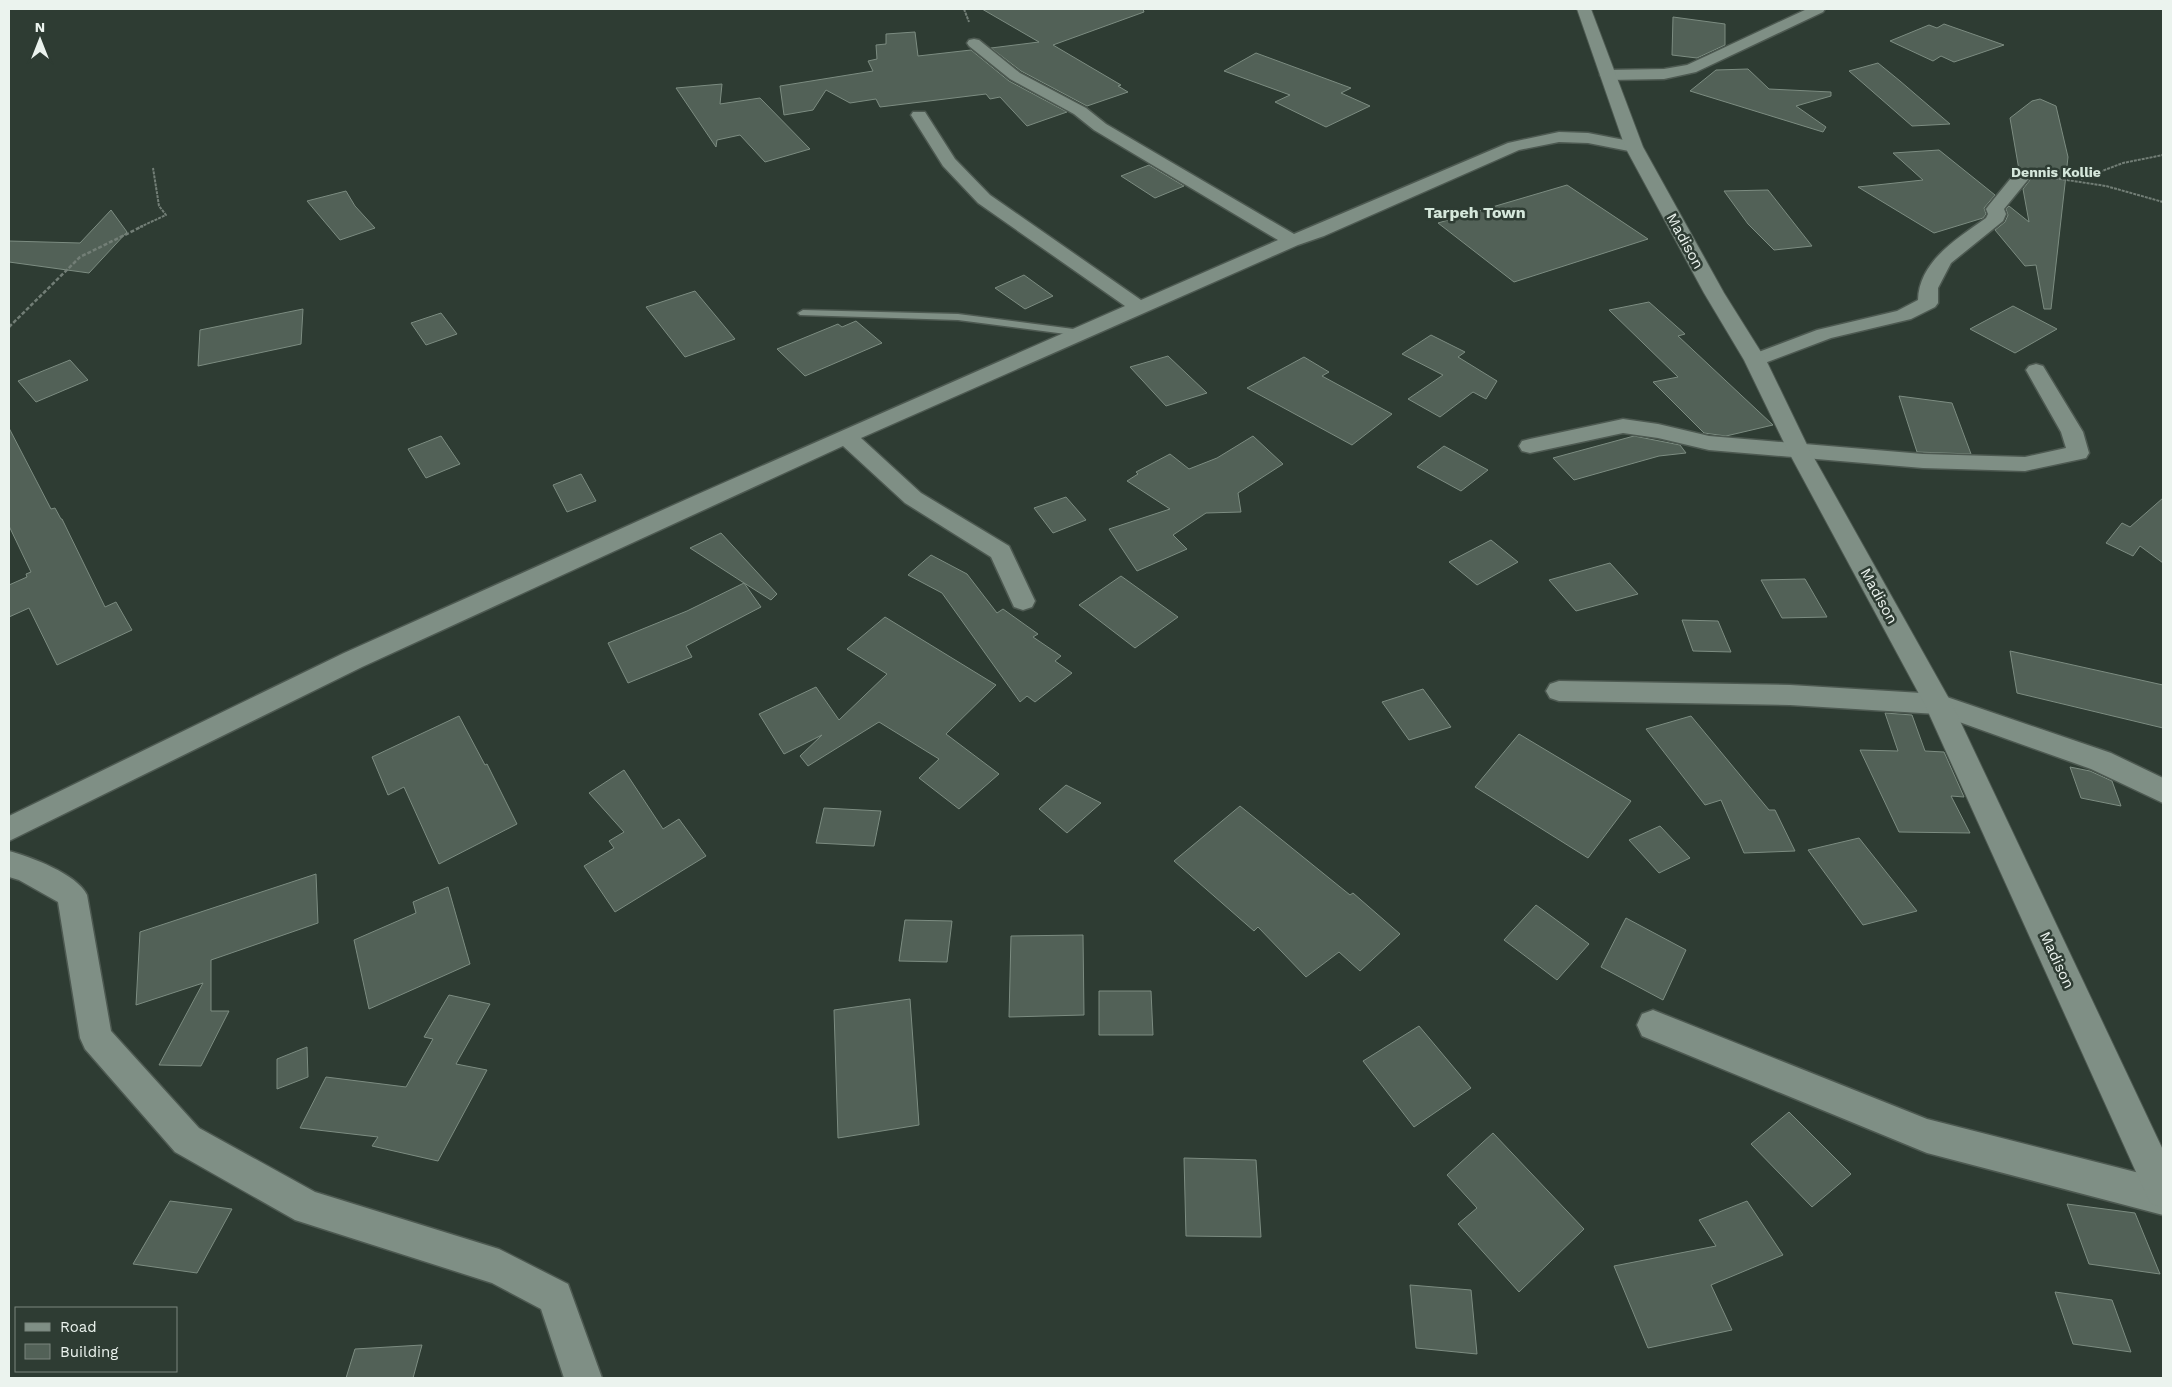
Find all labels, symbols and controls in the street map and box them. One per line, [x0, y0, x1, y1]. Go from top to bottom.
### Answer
north arrow [15, 15, 65, 65]
text: N [35, 19, 45, 35]
district label: Dennis Kollie [2011, 164, 2101, 180]
district label: Tarpeh Town [1424, 203, 1526, 222]
street label: Madison [1662, 210, 1708, 272]
street label: Madison [1856, 565, 1902, 627]
street label: Madison [2036, 929, 2078, 991]
legend [15, 1307, 178, 1372]
text: Road [60, 1318, 97, 1336]
text: Building [60, 1343, 118, 1361]

